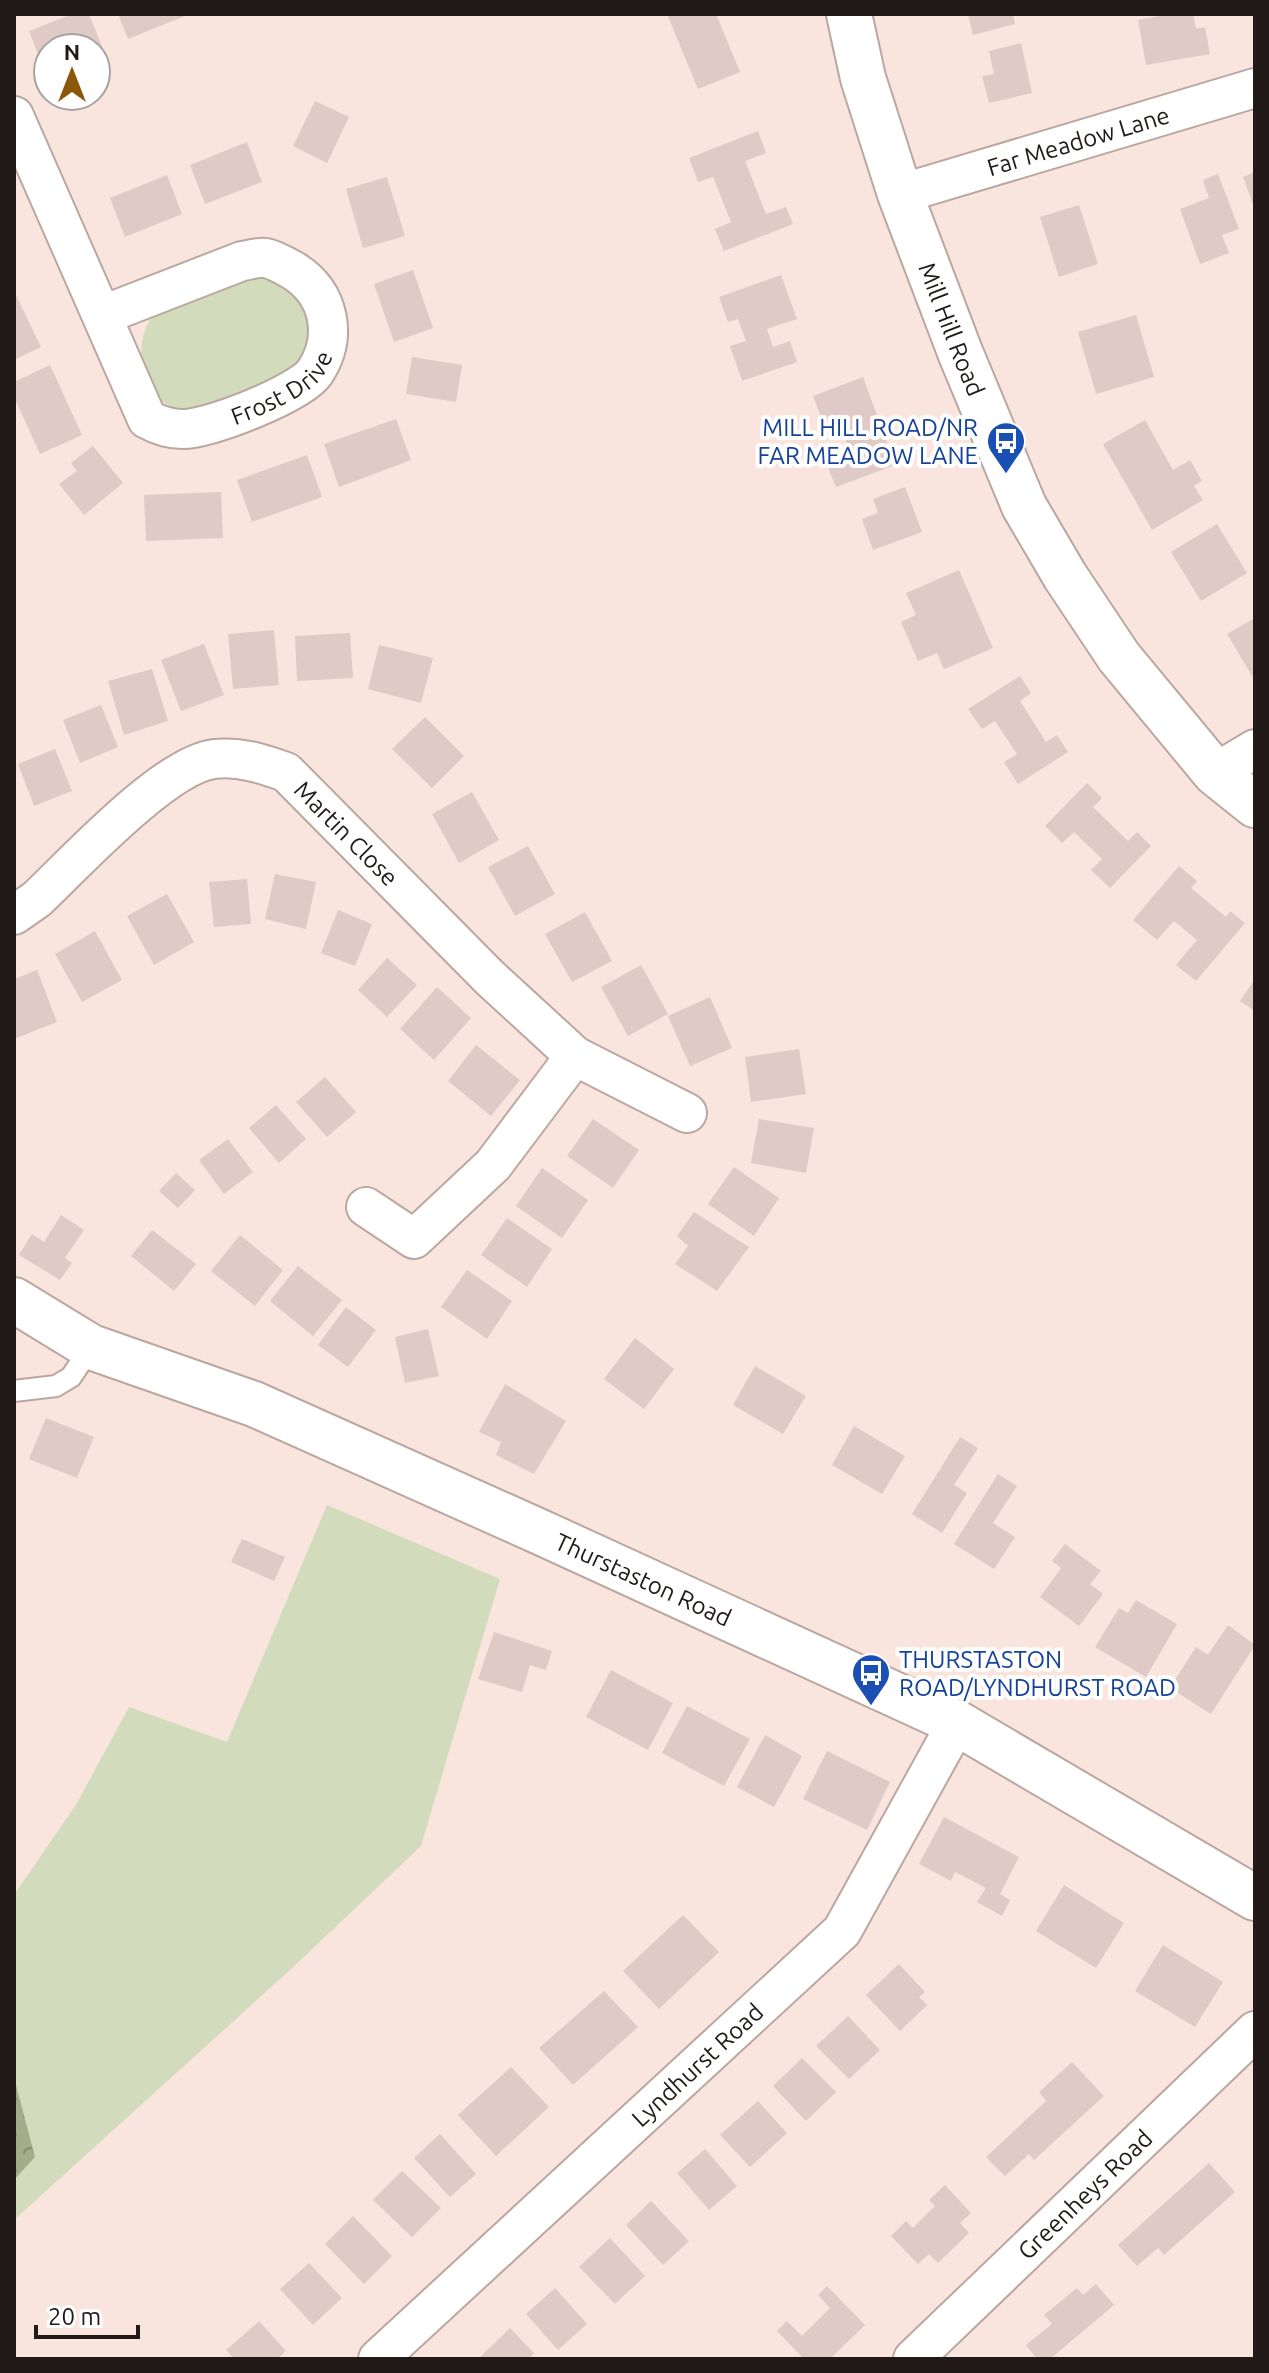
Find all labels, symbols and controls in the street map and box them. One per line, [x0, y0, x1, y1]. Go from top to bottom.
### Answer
north arrow [32, 32, 112, 112]
text: N [64, 39, 80, 64]
street label: Far Meadow Lane [984, 101, 1173, 181]
street label: Mill Hill Road [914, 259, 990, 400]
street label: Frost Drive [227, 347, 337, 430]
place label: MILL HILL ROAD/NR FAR MEADOW LANE [758, 414, 978, 469]
bus stop icon: MILL HILL ROAD/NR FAR MEADOW LANE [985, 420, 1027, 475]
street label: Martin Close [289, 776, 404, 891]
street label: Thurstaston Road [551, 1527, 736, 1631]
place label: THURSTASTON ROAD/LYNDHURST ROAD [899, 1646, 1176, 1701]
bus stop icon: THURSTASTON ROAD/LYNDHURST ROAD [850, 1652, 892, 1707]
street label: Lyndhurst Road [626, 1998, 768, 2132]
street label: Greenheys Road [1012, 2124, 1157, 2265]
scale bar [36, 2289, 138, 2339]
text: 20 m [48, 2303, 101, 2330]

